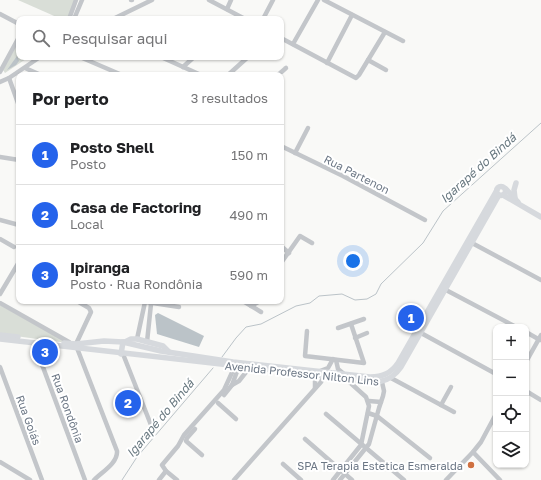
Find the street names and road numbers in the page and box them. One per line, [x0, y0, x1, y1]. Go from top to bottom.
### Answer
street label: Rua Partenon [322, 152, 392, 196]
street label: Avenida Professor Nilton Lins [224, 358, 380, 388]
street label: Rua Rondônia [49, 372, 87, 444]
street label: Rua Goiás [14, 393, 44, 447]

